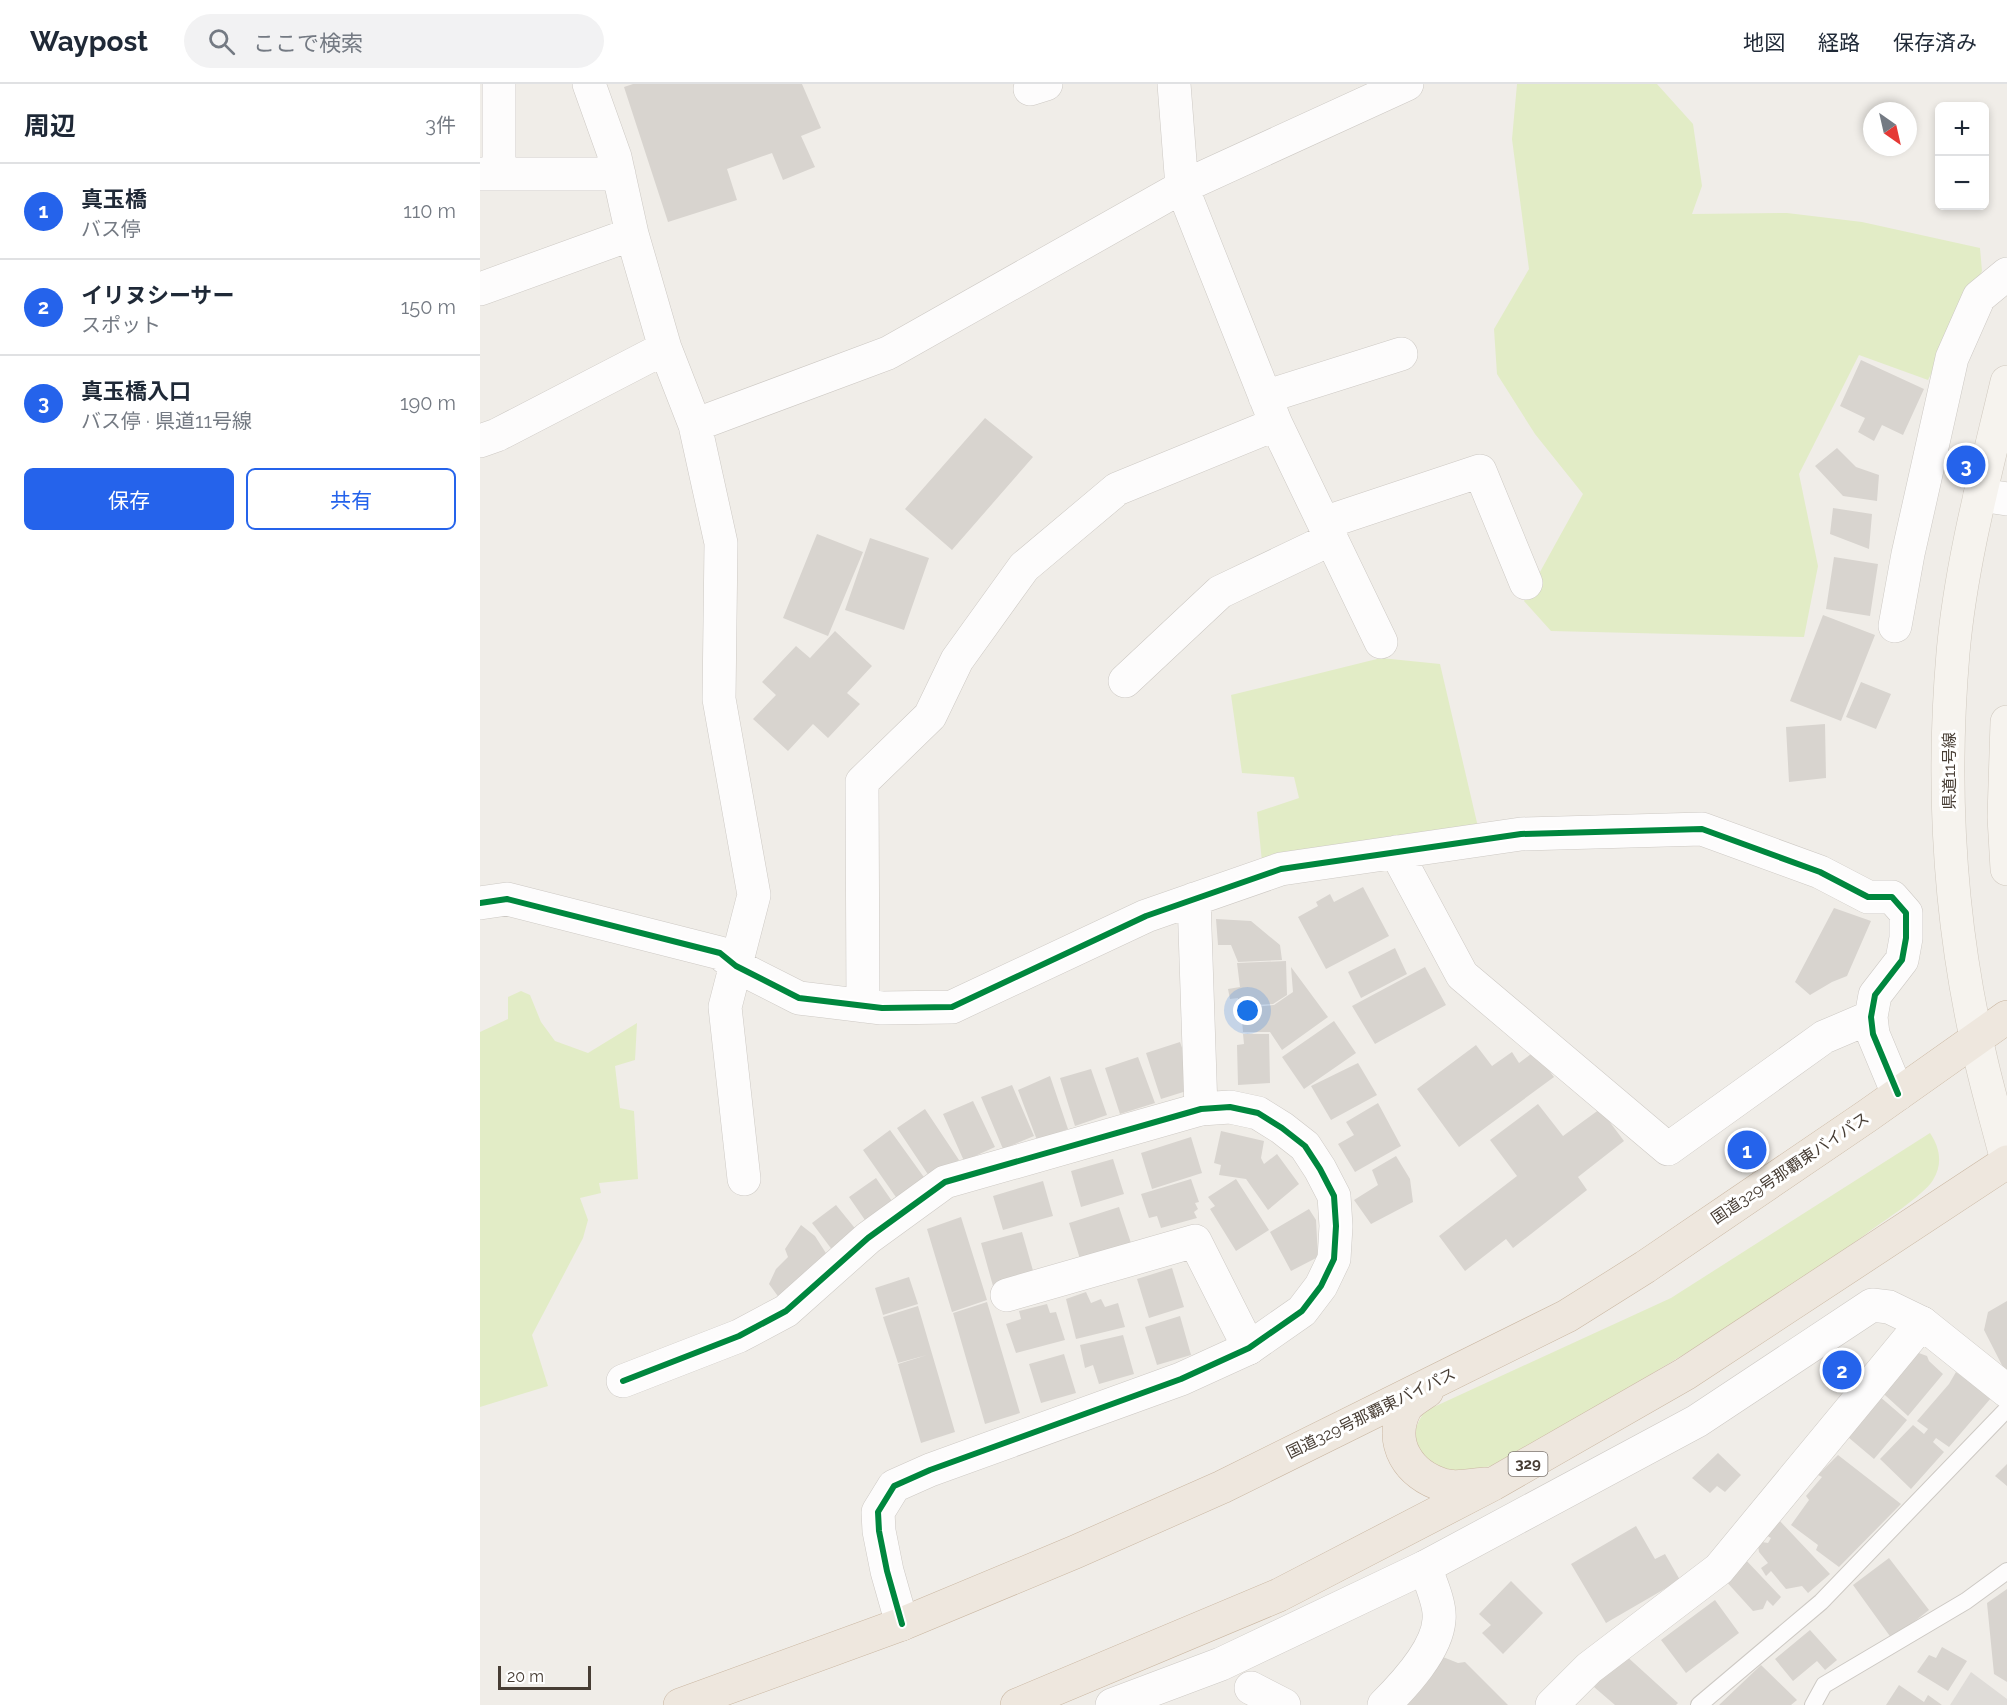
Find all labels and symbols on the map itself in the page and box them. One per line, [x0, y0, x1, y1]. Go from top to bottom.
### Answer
north arrow [1863, 102, 1917, 156]
pin: 3 [1946, 442, 1986, 488]
street label: 県道11号線 [1940, 732, 1959, 810]
your location [1233, 996, 1262, 1025]
street label: 国道329号那覇東バイパス [1708, 1108, 1872, 1228]
pin: 1 [1728, 1128, 1766, 1172]
pin: 2 [1822, 1348, 1862, 1392]
street label: 国道329号那覇東バイパス [1283, 1364, 1459, 1462]
road number: 329 [1508, 1452, 1548, 1476]
scale bar [498, 1663, 591, 1690]

